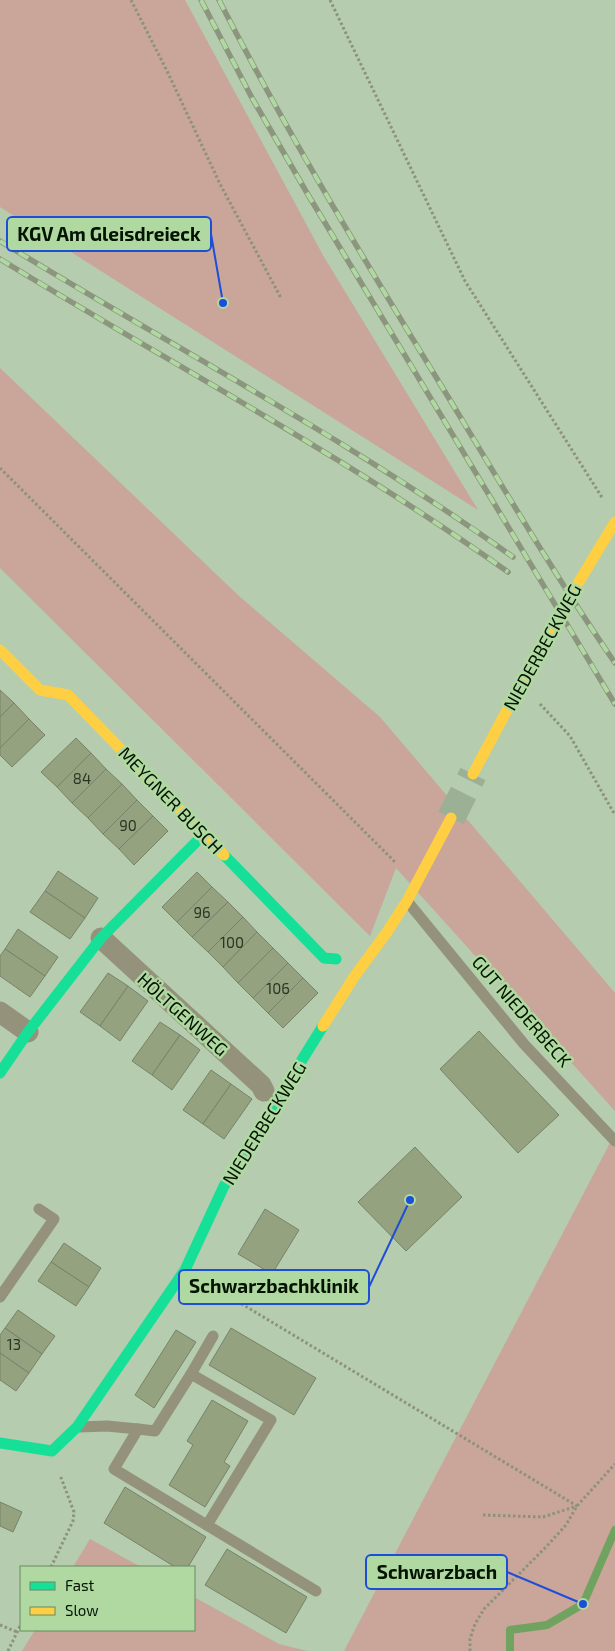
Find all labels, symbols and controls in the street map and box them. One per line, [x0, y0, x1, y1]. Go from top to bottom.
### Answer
callout: KGV Am Gleisdreieck [7, 217, 211, 251]
text: KGV Am Gleisdreieck [17, 222, 201, 245]
street label: NIEDERBECKWEG [498, 580, 586, 714]
street label: MEYGNER BUSCH [114, 742, 228, 858]
house number: 84 [73, 769, 91, 787]
house number: 90 [119, 816, 137, 834]
house number: 96 [193, 903, 211, 921]
house number: 100 [220, 933, 244, 951]
street label: GUT NIEDERBECK [468, 951, 576, 1071]
street label: HÖLTGENWEG [133, 968, 233, 1060]
house number: 106 [266, 979, 290, 997]
street label: NIEDERBECKWEG [217, 1057, 311, 1189]
callout: Schwarzbachklinik [179, 1270, 369, 1304]
text: Schwarzbachklinik [189, 1274, 359, 1297]
house number: 13 [7, 1335, 21, 1353]
callout: Schwarzbach [366, 1555, 507, 1589]
text: Schwarzbach [377, 1560, 497, 1583]
legend [20, 1566, 195, 1631]
text: Fast [65, 1576, 95, 1594]
text: Slow [65, 1601, 99, 1619]

